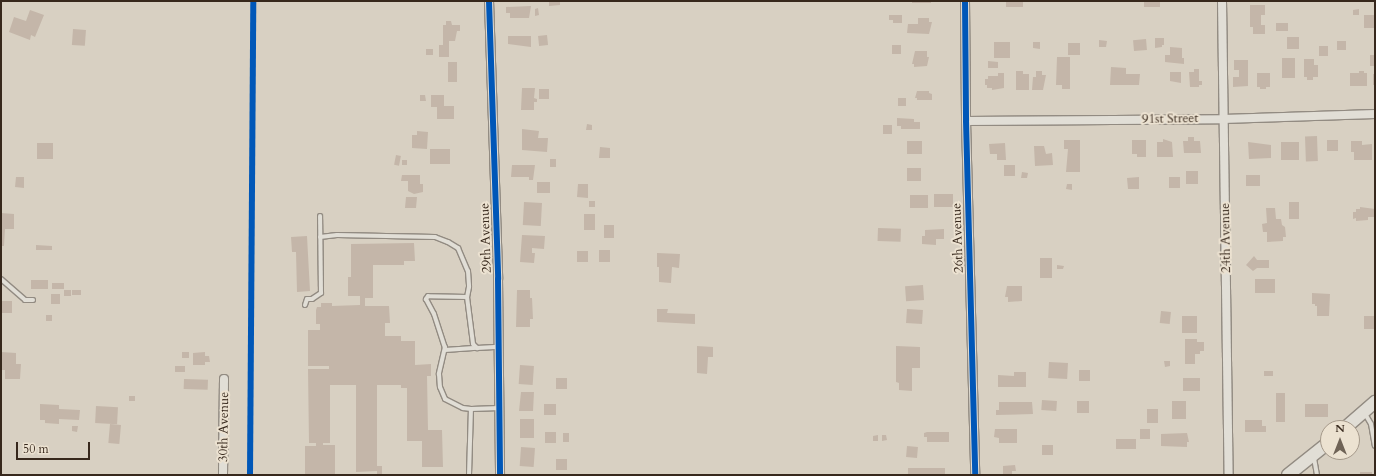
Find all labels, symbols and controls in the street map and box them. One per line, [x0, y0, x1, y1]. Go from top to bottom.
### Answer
street label: 91st Street [1142, 111, 1198, 127]
street label: 29th Avenue [477, 203, 495, 273]
street label: 26th Avenue [949, 203, 967, 273]
street label: 24th Avenue [1218, 203, 1234, 273]
street label: 30th Avenue [216, 392, 232, 462]
north arrow [1320, 420, 1360, 460]
text: N [1335, 421, 1345, 436]
scale bar [18, 434, 92, 460]
text: 50 m [23, 441, 49, 457]

